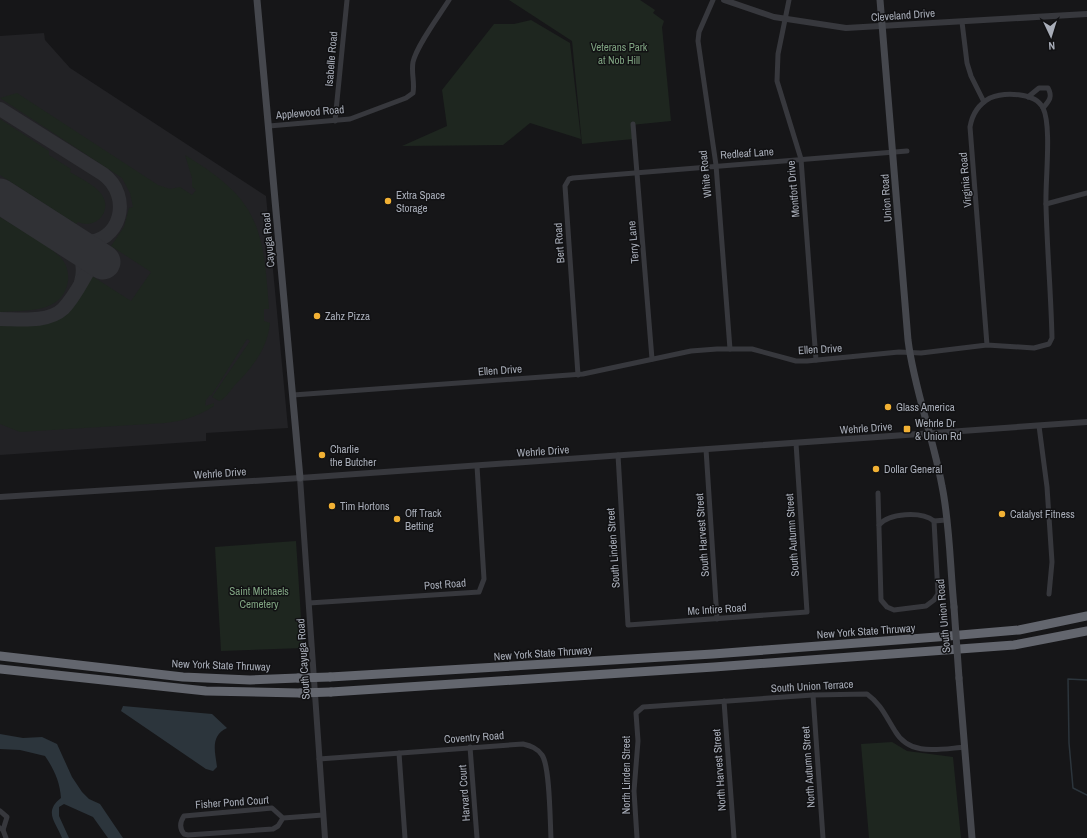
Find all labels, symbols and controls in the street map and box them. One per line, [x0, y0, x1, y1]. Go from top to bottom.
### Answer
street label: Cleveland Drive [871, 6, 935, 24]
north arrow [1031, 16, 1071, 56]
street label: Isabelle Road [322, 31, 340, 87]
text: N [1048, 39, 1055, 53]
park label: Veterans Park at Nob Hill [591, 40, 648, 67]
street label: Applewood Road [274, 102, 345, 122]
street label: Redleaf Lane [720, 144, 774, 162]
street label: White Road [696, 150, 714, 198]
street label: Virginia Road [956, 152, 974, 208]
street label: Montfort Drive [784, 160, 802, 218]
street label: Union Road [877, 174, 895, 222]
place label: Extra Space Storage [396, 188, 445, 215]
marker: Extra Space Storage [383, 196, 393, 206]
street label: Cayuga Road [259, 212, 277, 268]
street label: Terry Lane [624, 220, 642, 264]
street label: Bert Road [551, 222, 567, 264]
place label: Zahz Pizza [325, 309, 370, 323]
marker: Zahz Pizza [312, 311, 322, 321]
street label: Ellen Drive [798, 341, 842, 357]
street label: Ellen Drive [478, 361, 522, 379]
place label: Glass America [896, 400, 955, 414]
marker: Glass America [883, 402, 893, 412]
place label: Wehrle Dr & Union Rd [915, 416, 962, 443]
street label: Wehrle Drive [839, 419, 893, 437]
marker: Wehrle Dr & Union Rd [902, 424, 912, 434]
place label: Charlie the Butcher [330, 442, 376, 469]
street label: Wehrle Drive [516, 442, 570, 460]
marker: Charlie the Butcher [317, 450, 327, 460]
place label: Dollar General [884, 462, 942, 476]
street label: Wehrle Drive [193, 464, 247, 482]
marker: Dollar General [871, 464, 881, 474]
street label: South Harvest Street [692, 492, 712, 577]
street label: South Autumn Street [782, 492, 802, 577]
place label: Tim Hortons [340, 499, 390, 513]
marker: Tim Hortons [327, 501, 337, 511]
place label: Off Track Betting [405, 506, 442, 533]
street label: South Linden Street [603, 507, 623, 589]
place label: Catalyst Fitness [1010, 507, 1075, 521]
marker: Catalyst Fitness [997, 509, 1007, 519]
marker: Off Track Betting [392, 514, 402, 524]
street label: Post Road [424, 576, 466, 592]
street label: South Union Road [933, 578, 953, 654]
park label: Saint Michaels Cemetery [229, 584, 289, 611]
street label: Mc Intire Road [687, 600, 747, 618]
street label: South Cayuga Road [293, 618, 313, 700]
street label: New York State Thruway [816, 621, 916, 641]
street label: New York State Thruway [493, 643, 593, 663]
street label: New York State Thruway [171, 656, 271, 674]
street label: South Union Terrace [770, 677, 854, 695]
street label: North Autumn Street [798, 725, 818, 808]
street label: Coventry Road [443, 728, 505, 746]
street label: North Harvest Street [709, 728, 729, 811]
street label: North Linden Street [619, 735, 633, 814]
street label: Harvard Court [455, 764, 473, 822]
street label: Fisher Pond Court [195, 792, 270, 812]

